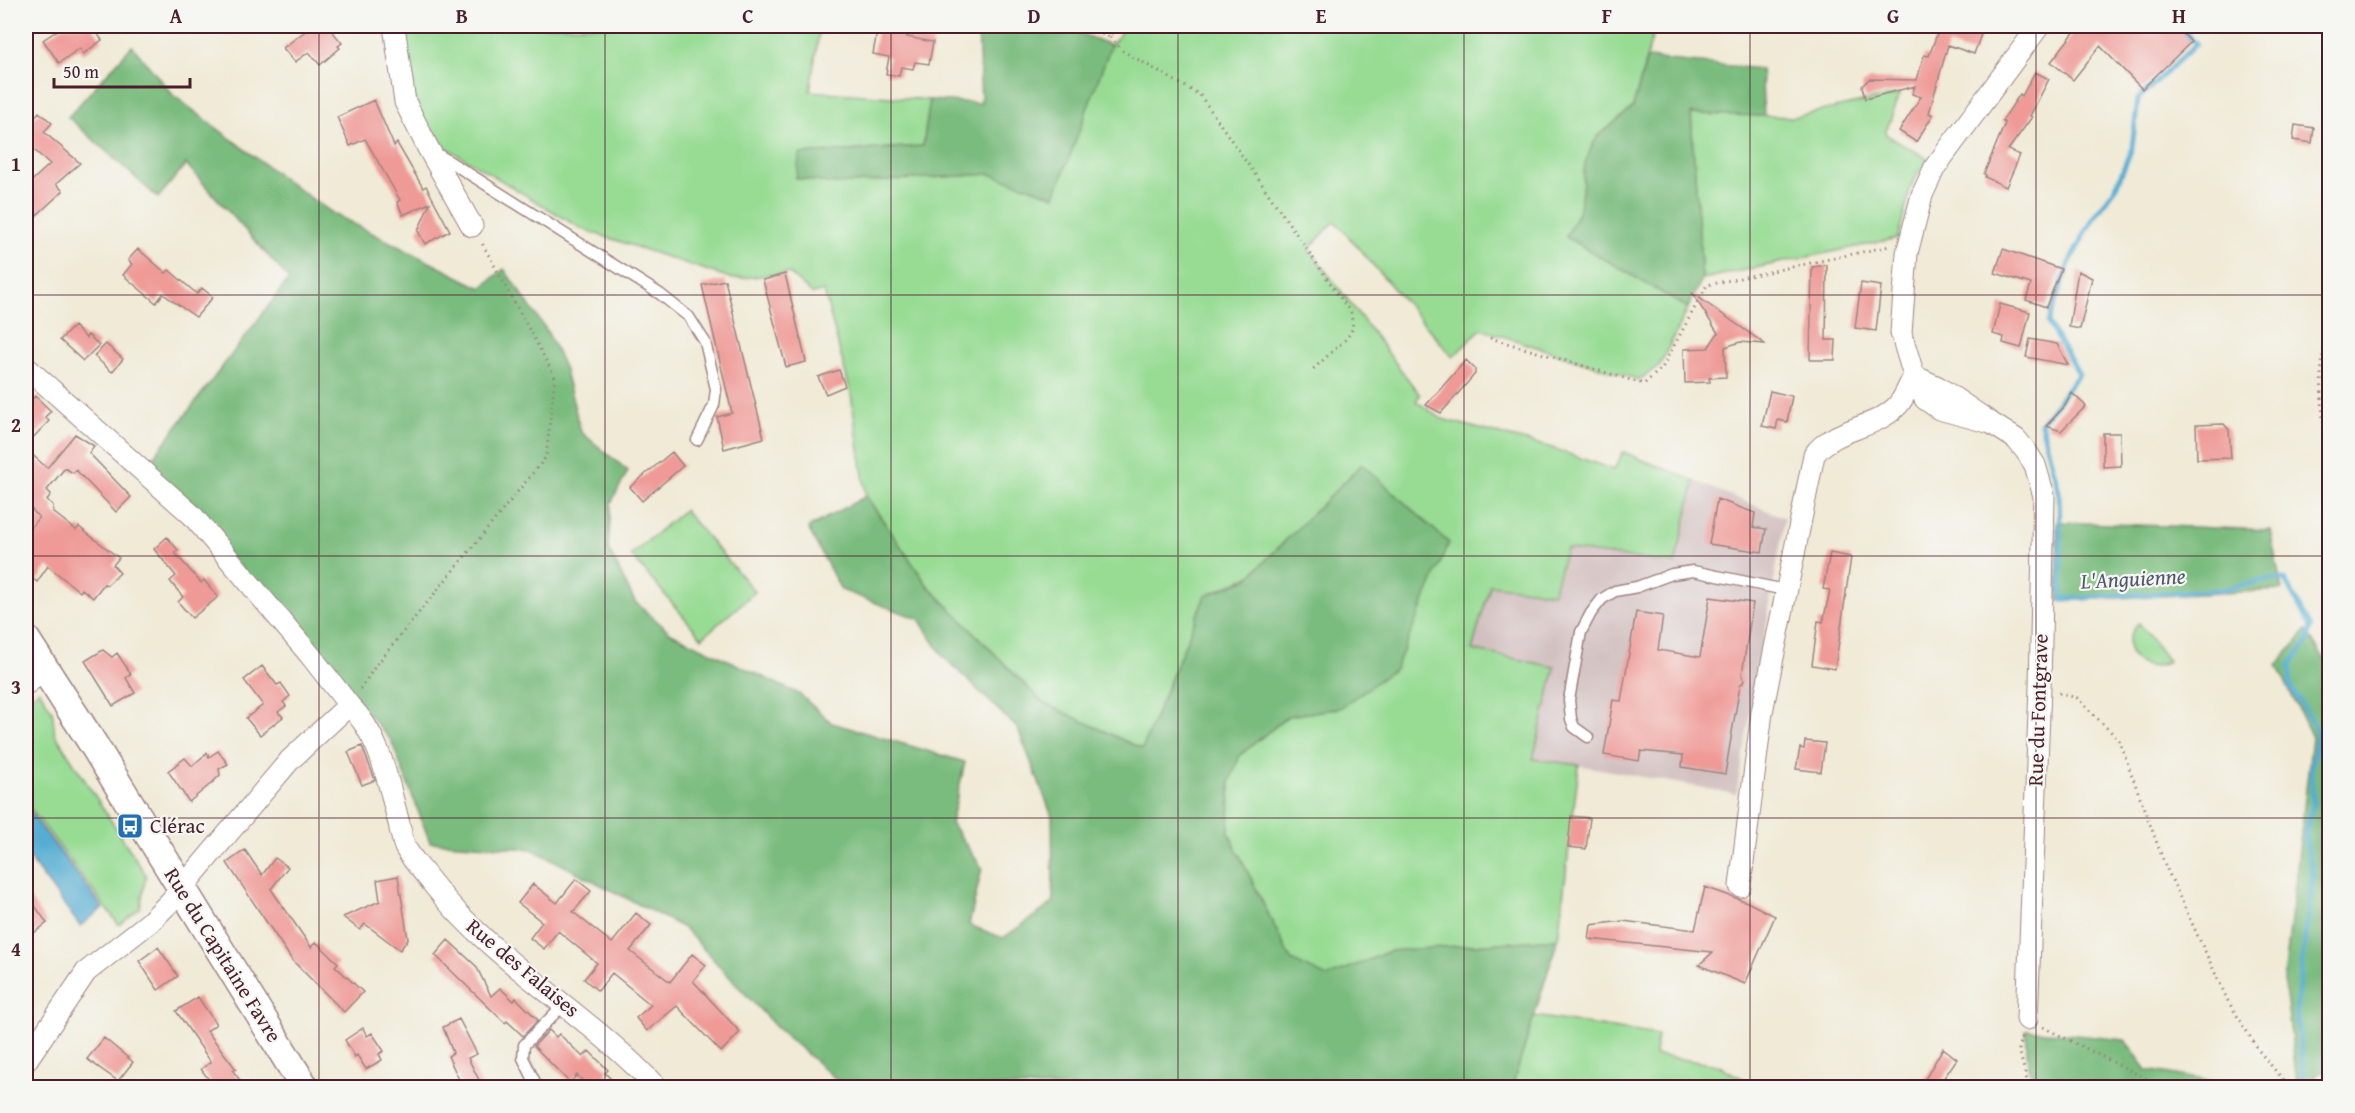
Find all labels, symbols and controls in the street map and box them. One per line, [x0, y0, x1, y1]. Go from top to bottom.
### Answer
text: A [170, 1, 183, 30]
text: B [456, 1, 468, 30]
text: C [742, 1, 754, 30]
text: D [1027, 1, 1041, 30]
text: E [1316, 1, 1327, 30]
text: F [1602, 1, 1612, 30]
text: G [1887, 1, 1899, 30]
text: H [2172, 1, 2186, 30]
scale bar [54, 51, 190, 89]
text: 50 m [63, 58, 99, 85]
text: 1 [11, 149, 21, 178]
text: 2 [11, 410, 21, 439]
water label: L'Anguienne [2079, 559, 2187, 597]
street label: Rue du Fontgrave [2019, 633, 2056, 787]
text: 3 [11, 672, 21, 701]
place label: Clérac [150, 810, 205, 841]
bus stop icon: Clérac [115, 811, 145, 841]
street label: Rue du Capitaine Favre [157, 861, 290, 1048]
street label: Rue des Falaises [460, 911, 587, 1024]
text: 4 [11, 934, 21, 963]

